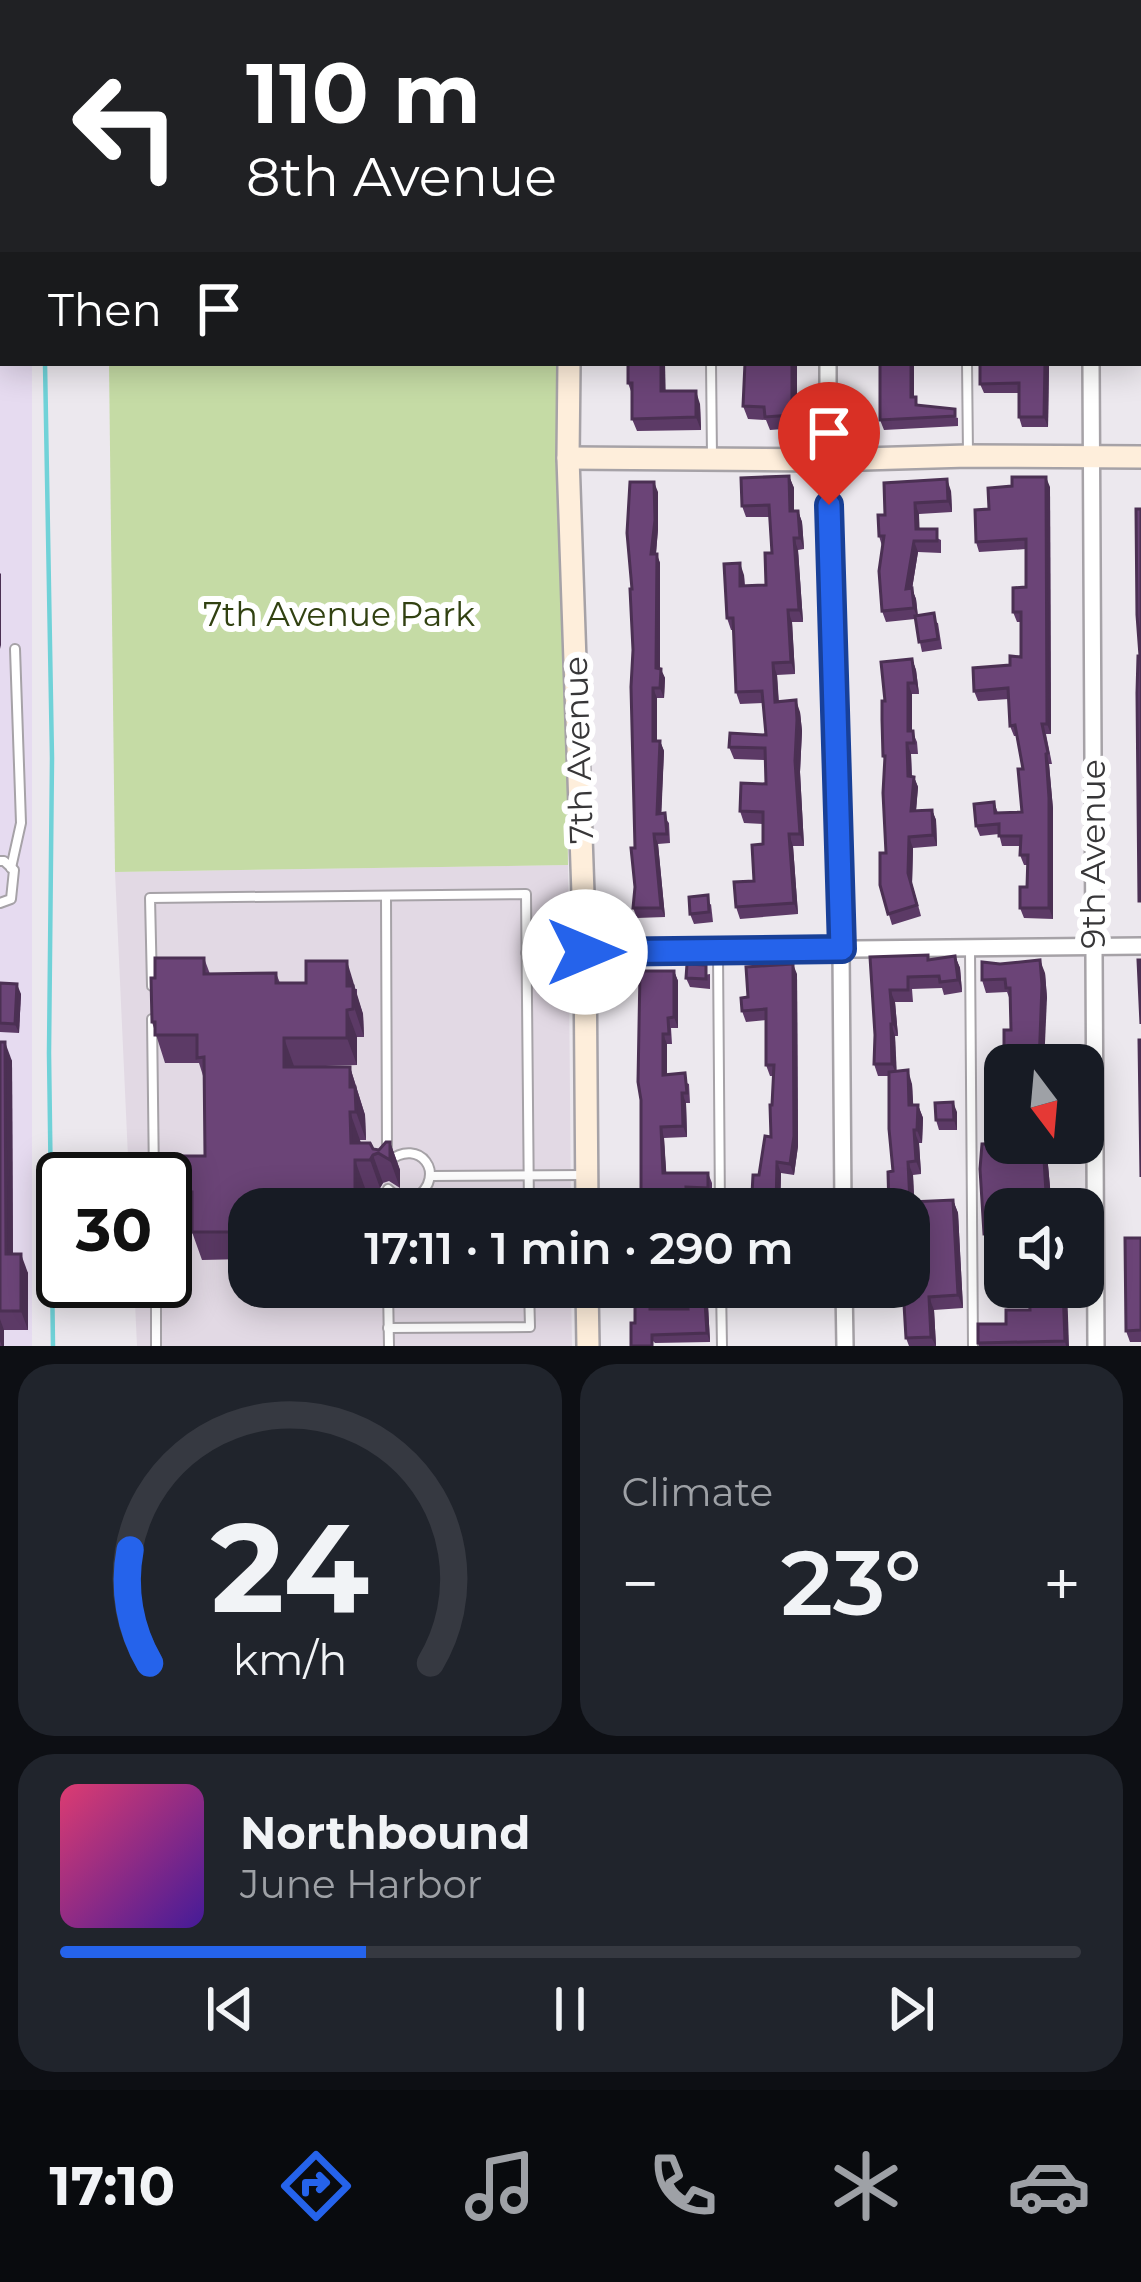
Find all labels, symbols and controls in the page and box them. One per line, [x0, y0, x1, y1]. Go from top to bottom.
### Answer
text: 110 m [246, 42, 481, 144]
icon: left [48, 48, 204, 204]
text: 8th Avenue [246, 144, 557, 210]
icon: arrive [186, 276, 252, 342]
text: Then [48, 282, 162, 337]
pin [778, 382, 880, 505]
icon: arrive [796, 400, 862, 466]
park label: 7th Avenue Park [203, 594, 475, 634]
street label: 7th Avenue [555, 655, 601, 845]
street label: 9th Avenue [1073, 759, 1113, 949]
position arrow [522, 889, 648, 1015]
north arrow [984, 1044, 1104, 1164]
map controls [984, 1044, 1104, 1308]
speed limit sign: 30 [36, 1152, 192, 1308]
button: sound [984, 1188, 1104, 1308]
text: 17:11 · 1 min · 290 m [364, 1220, 794, 1275]
text: Climate [622, 1468, 773, 1516]
text: 24 [211, 1491, 369, 1643]
text: 23° [781, 1528, 922, 1638]
text: − [622, 1543, 659, 1624]
text: + [1043, 1543, 1081, 1624]
text: km/h [233, 1633, 347, 1686]
text: Northbound [240, 1805, 530, 1860]
text: June Harbor [240, 1860, 482, 1908]
icon: previous [197, 1976, 263, 2042]
icon: pause [537, 1976, 603, 2042]
icon: next [878, 1976, 944, 2042]
icon: directions [274, 2144, 358, 2228]
icon: music [458, 2144, 542, 2228]
icon: phone [641, 2144, 725, 2228]
icon: climate [824, 2144, 908, 2228]
icon: car [1007, 2144, 1091, 2228]
text: 17:10 [50, 2153, 175, 2219]

